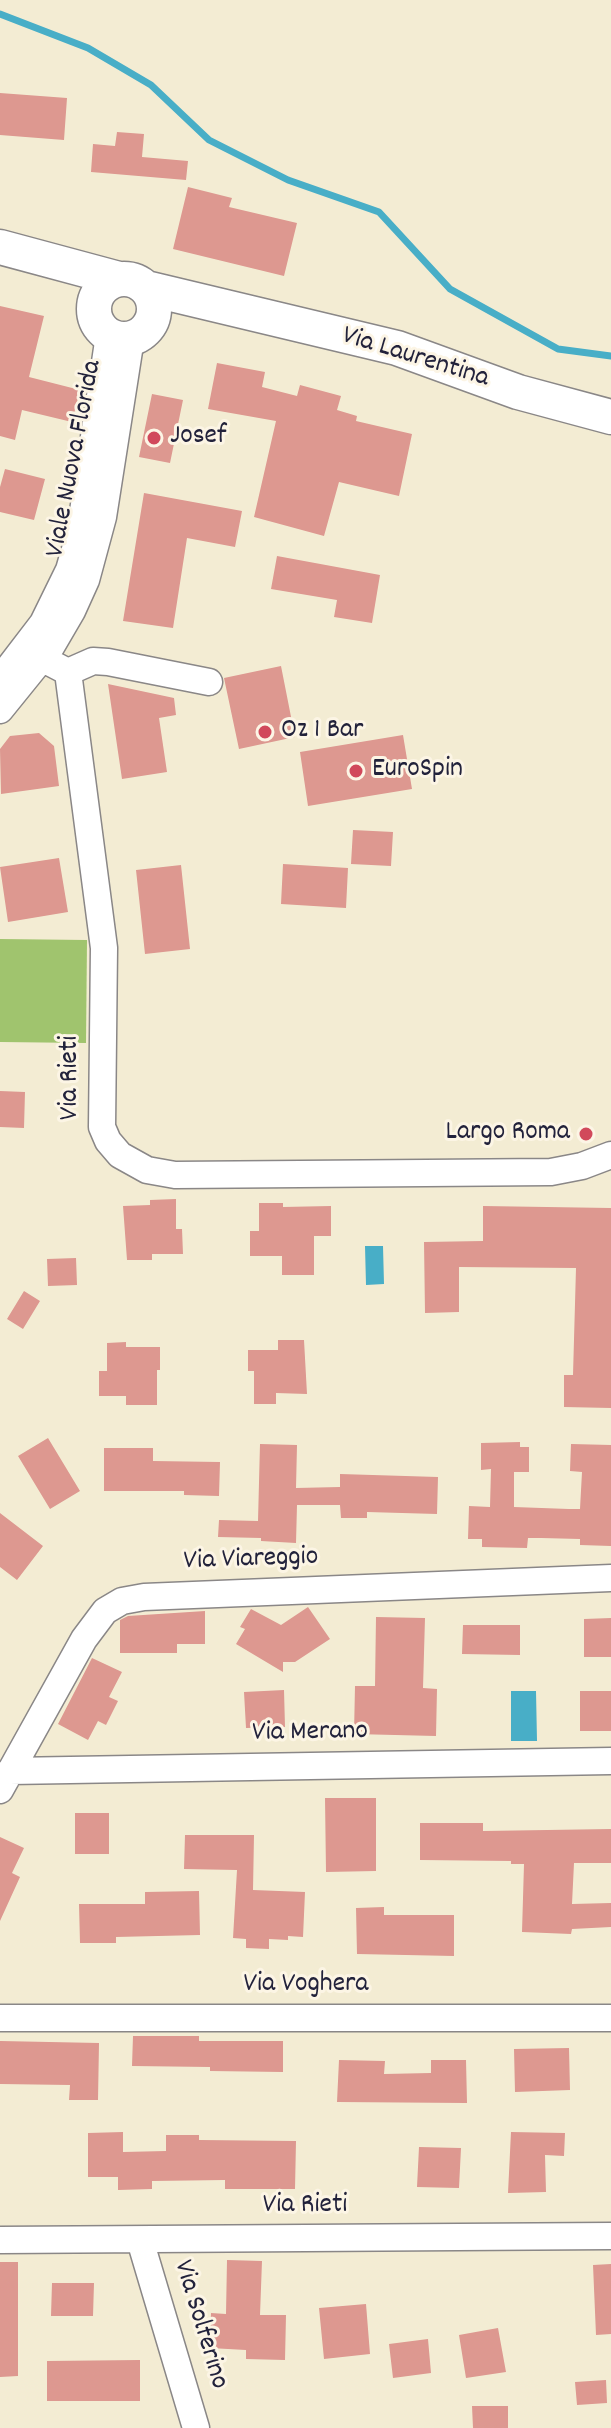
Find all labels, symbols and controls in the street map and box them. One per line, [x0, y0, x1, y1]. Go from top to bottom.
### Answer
street label: Via Laurentina [337, 321, 493, 397]
street label: Viale Nuova Florida [40, 358, 112, 560]
place label: Josef [170, 421, 227, 455]
marker: Josef [145, 429, 163, 447]
place label: Oz 1 Bar [281, 715, 363, 749]
marker: Oz 1 Bar [256, 723, 274, 741]
place label: EuroSpin [372, 754, 463, 788]
marker: EuroSpin [347, 762, 365, 780]
street label: Via Rieti [55, 1036, 89, 1120]
place label: Largo Roma [445, 1117, 570, 1151]
marker: Largo Roma [577, 1125, 595, 1143]
street label: Via Viareggio [183, 1542, 319, 1580]
street label: Via Merano [252, 1716, 368, 1752]
street label: Via Voghera [244, 1969, 368, 2003]
street label: Via Rieti [263, 2190, 347, 2224]
street label: Via Solferino [164, 2257, 234, 2393]

